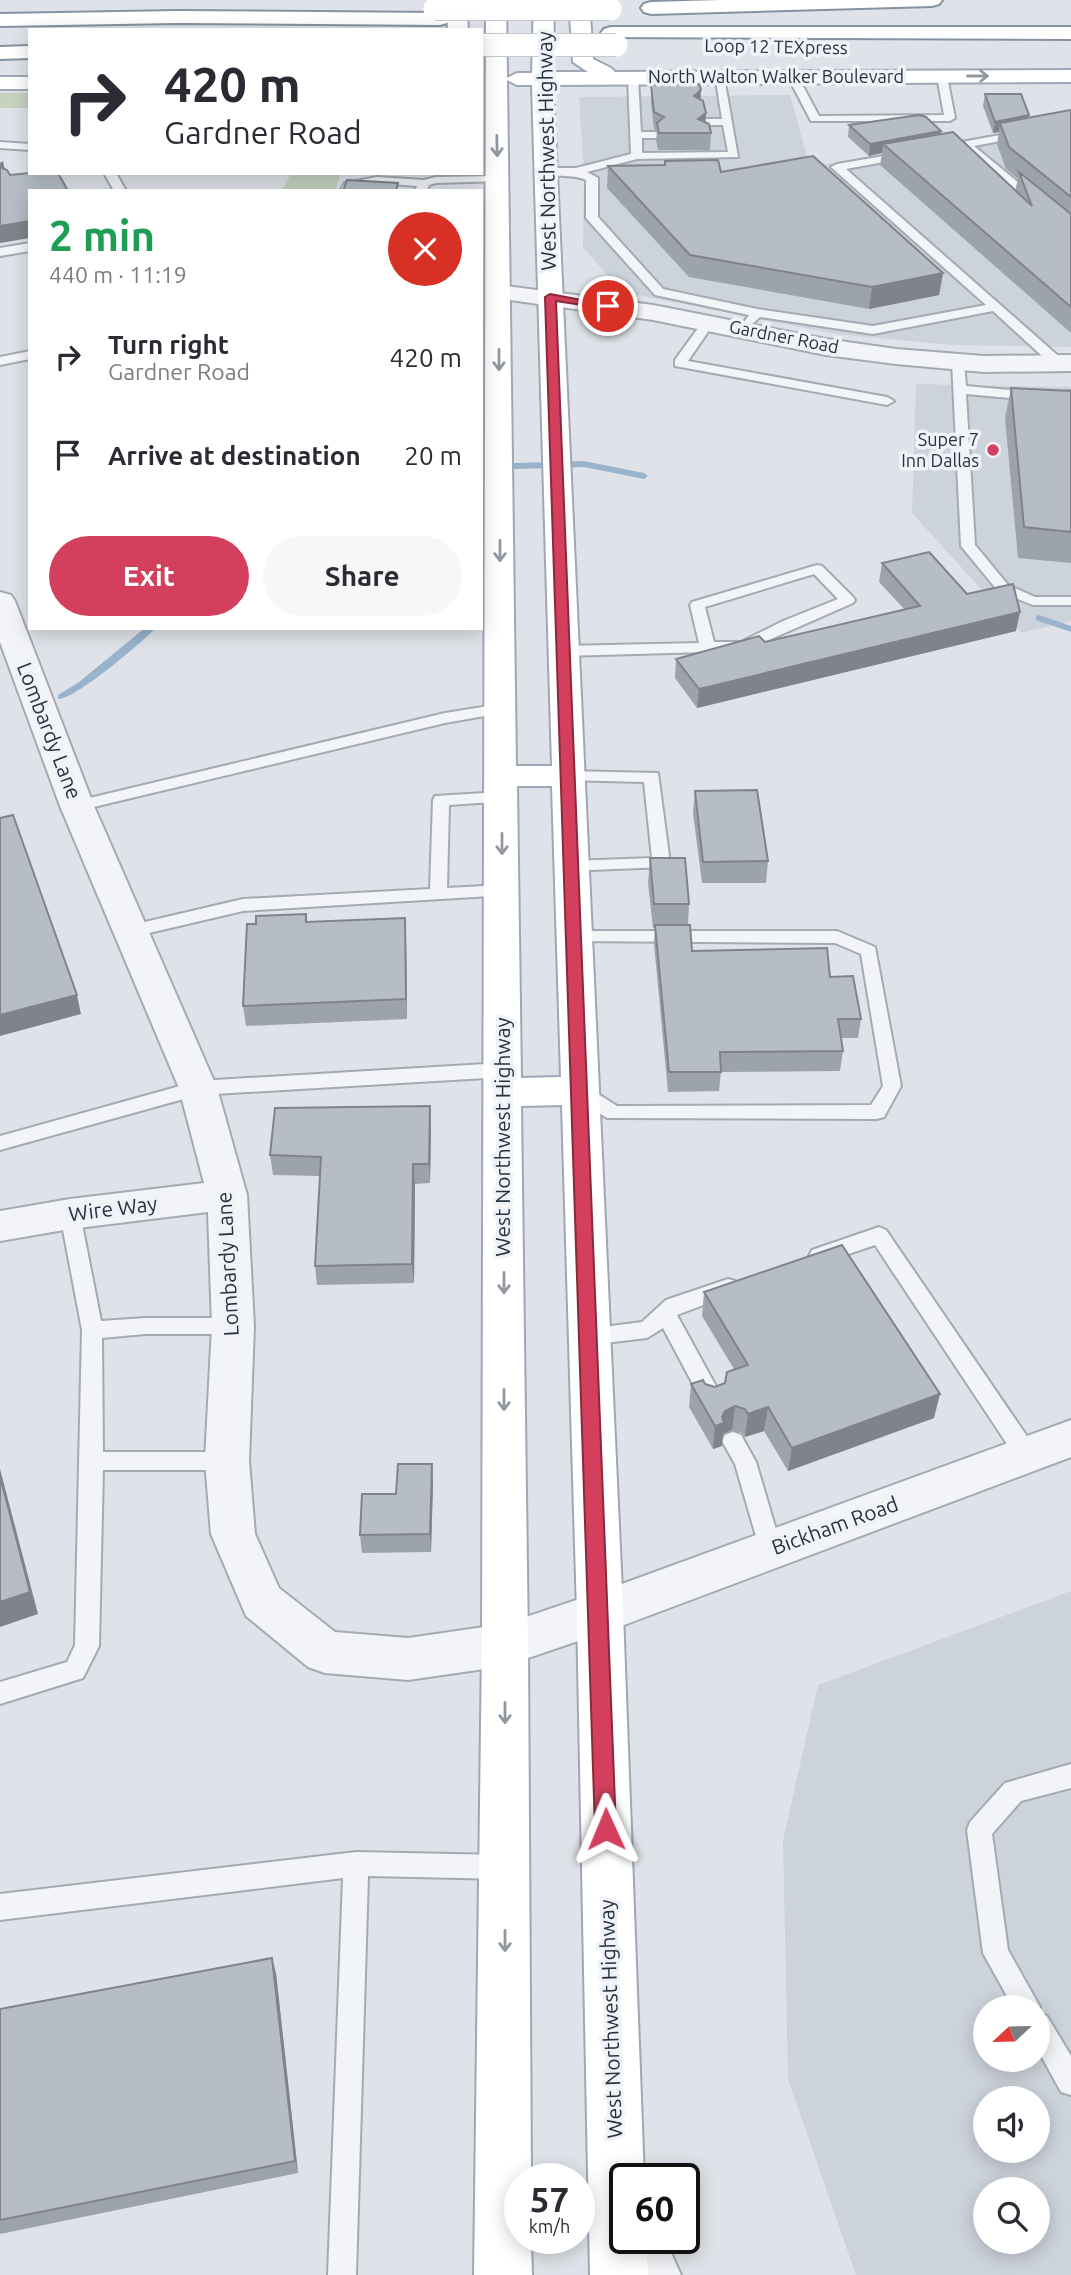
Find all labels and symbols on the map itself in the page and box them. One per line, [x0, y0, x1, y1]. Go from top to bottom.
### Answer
street label: West Northwest Highway [532, 31, 560, 271]
street label: Loop 12 TEXpress [704, 35, 848, 57]
street label: North Walton Walker Boulevard [648, 66, 904, 86]
one-way arrow [966, 69, 989, 83]
one-way arrow [490, 135, 504, 158]
pin [578, 276, 638, 336]
street label: Gardner Road [728, 316, 841, 356]
one-way arrow [492, 349, 506, 372]
place label: Super 7 Inn Dallas [901, 429, 979, 470]
marker: Super 7 Inn Dallas [985, 442, 1001, 458]
one-way arrow [493, 539, 507, 562]
street label: Lombardy Lane [13, 659, 87, 802]
one-way arrow [495, 832, 509, 855]
street label: West Northwest Highway [490, 1017, 514, 1257]
street label: Wire Way [67, 1191, 159, 1225]
street label: Lombardy Lane [211, 1191, 243, 1337]
one-way arrow [497, 1271, 511, 1294]
one-way arrow [497, 1388, 511, 1411]
street label: Bickham Road [768, 1491, 901, 1559]
one-way arrow [498, 1701, 512, 1724]
position arrow [569, 1792, 643, 1866]
street label: West Northwest Highway [594, 1899, 626, 2139]
one-way arrow [498, 1929, 512, 1952]
north arrow [973, 1995, 1050, 2072]
speed limit sign: 60 [609, 2163, 700, 2254]

